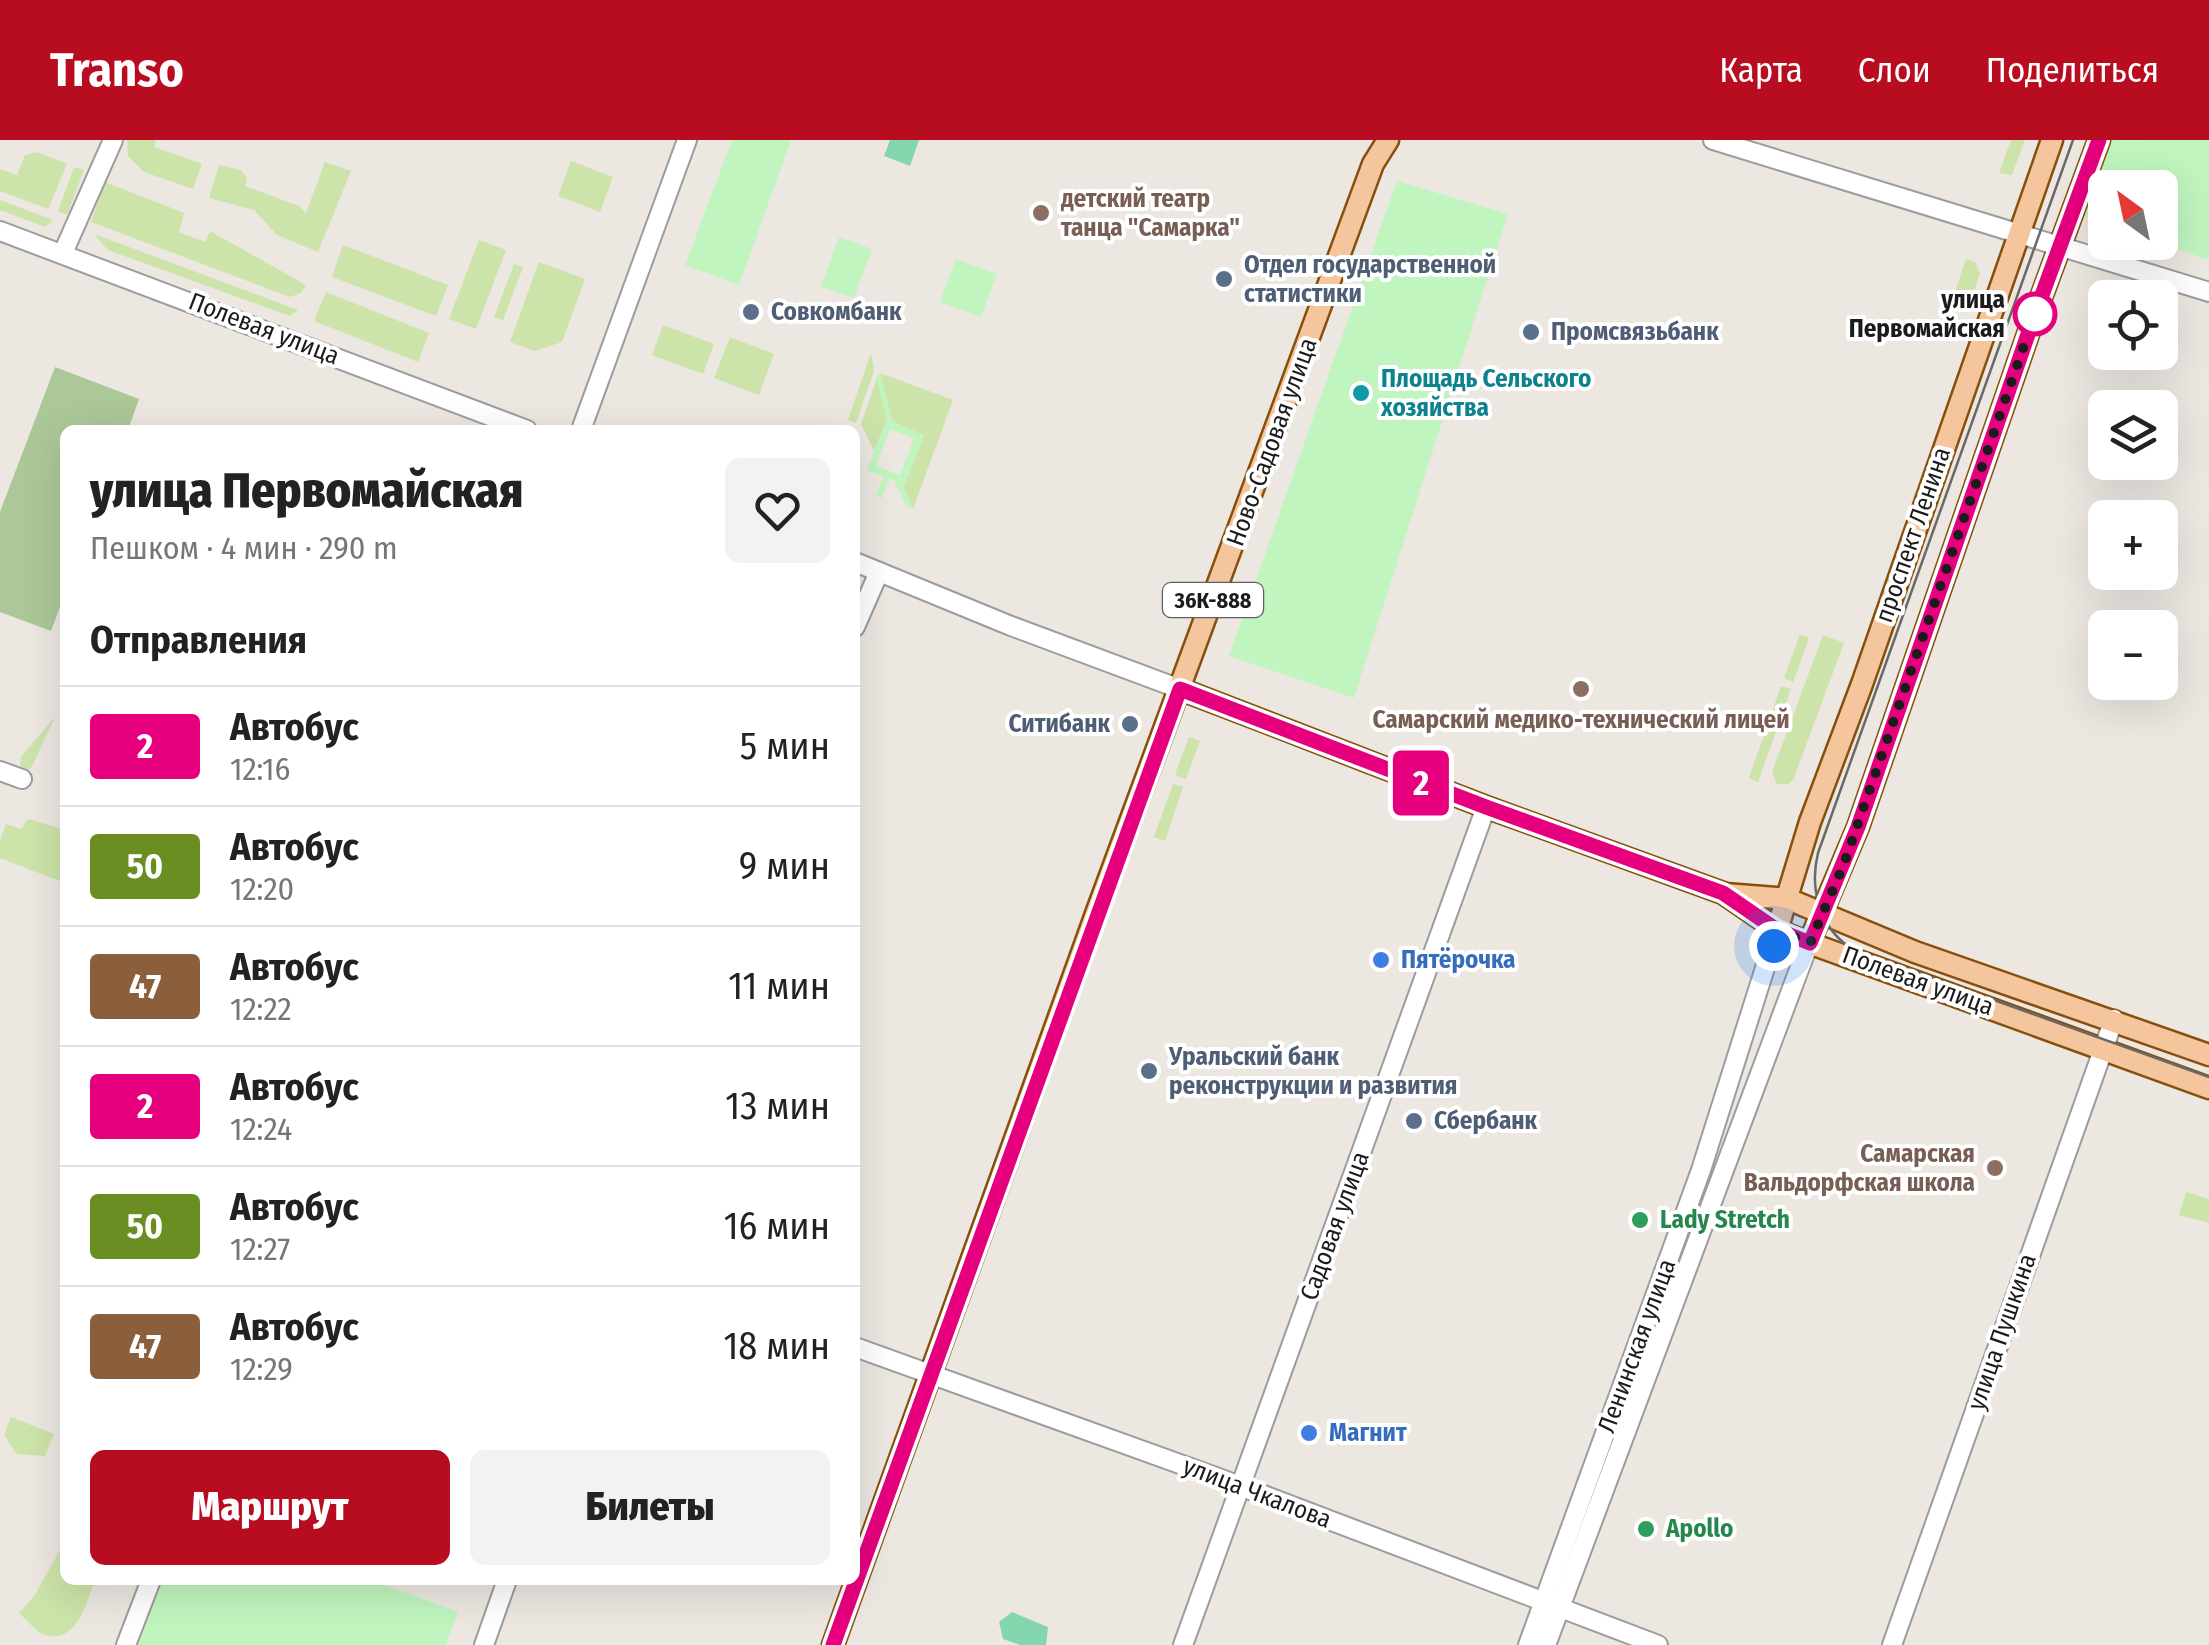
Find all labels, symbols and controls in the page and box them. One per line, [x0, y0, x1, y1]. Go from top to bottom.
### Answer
text: Transo [50, 41, 184, 99]
text: Карта [1719, 49, 1803, 91]
text: Слои [1858, 49, 1931, 91]
text: Поделиться [1986, 49, 2159, 91]
north arrow [2088, 170, 2178, 260]
map controls [2088, 170, 2178, 700]
place label: детский театр танца "Самарка" [1060, 184, 1240, 243]
marker: детский театр танца "Самарка" [1030, 202, 1052, 224]
place label: Отдел государственной статистики [1244, 250, 1496, 309]
marker: Отдел государственной статистики [1213, 268, 1235, 290]
button: locate [2088, 280, 2178, 370]
place label: улица Первомайская [1849, 285, 2005, 344]
street label: Полевая улица [185, 287, 343, 371]
marker: улица Первомайская [2014, 293, 2056, 335]
place label: Совкомбанк [771, 297, 902, 327]
marker: Совкомбанк [740, 301, 762, 323]
place label: Промсвязьбанк [1551, 317, 1719, 347]
marker: Промсвязьбанк [1520, 321, 1542, 343]
street label: Ново-Садовая улица [1220, 334, 1324, 550]
place label: Площадь Сельского хозяйства [1380, 364, 1591, 423]
marker: Площадь Сельского хозяйства [1350, 382, 1372, 404]
button: layers [2088, 390, 2178, 480]
street label: проспект Ленина [1869, 444, 1957, 626]
button: heart [725, 458, 830, 563]
text: улица Первомайская [90, 462, 523, 520]
button: + [2088, 500, 2178, 590]
text: Пешком · 4 мин · 290 m [90, 529, 398, 567]
road number: 36К-888 [1163, 583, 1263, 617]
button: − [2088, 610, 2178, 700]
text: Отправления [90, 617, 307, 663]
marker: Самарский медико-технический лицей [1570, 678, 1592, 700]
text: Автобус [230, 704, 359, 750]
place label: Самарский медико-технический лицей [1372, 705, 1790, 735]
place label: Ситибанк [1009, 709, 1110, 739]
marker: Ситибанк [1119, 713, 1141, 735]
text: 5 мин [740, 723, 830, 769]
text: 2 [137, 725, 153, 767]
text: 12:16 [230, 750, 290, 788]
line badge: 2 [1388, 750, 1454, 816]
text: 2 [1413, 762, 1429, 804]
text: Автобус [230, 824, 359, 870]
text: 9 мин [739, 843, 830, 889]
text: 50 [127, 845, 163, 887]
text: 12:20 [230, 870, 294, 908]
your location [1749, 921, 1799, 971]
street label: Полевая улица [1838, 940, 1998, 1022]
text: Автобус [230, 944, 359, 990]
place label: Пятёрочка [1401, 945, 1515, 975]
marker: Пятёрочка [1370, 949, 1392, 971]
text: 11 мин [728, 963, 830, 1009]
text: 47 [129, 965, 161, 1007]
text: 12:22 [230, 990, 292, 1028]
place label: Уральский банк реконструкции и развития [1168, 1042, 1457, 1101]
marker: Уральский банк реконструкции и развития [1138, 1060, 1160, 1082]
text: Автобус [230, 1064, 359, 1110]
text: 13 мин [725, 1083, 830, 1129]
text: 2 [137, 1085, 153, 1127]
place label: Сбербанк [1434, 1106, 1538, 1136]
text: 12:24 [230, 1110, 292, 1148]
marker: Сбербанк [1403, 1110, 1425, 1132]
place label: Самарская Вальдорфская школа [1744, 1139, 1975, 1198]
street label: Садовая улица [1294, 1148, 1376, 1304]
marker: Самарская Вальдорфская школа [1984, 1157, 2006, 1179]
text: Автобус [230, 1184, 359, 1230]
text: 16 мин [724, 1203, 830, 1249]
text: 50 [127, 1205, 163, 1247]
place label: Lady Stretch [1660, 1205, 1790, 1235]
marker: Lady Stretch [1629, 1209, 1651, 1231]
text: 12:27 [230, 1230, 290, 1268]
street label: улица Пушкина [1961, 1250, 2043, 1414]
street label: Ленинская улица [1592, 1255, 1682, 1437]
text: Автобус [230, 1304, 359, 1350]
text: 18 мин [723, 1323, 830, 1369]
text: 47 [129, 1325, 161, 1367]
text: 12:29 [230, 1350, 293, 1388]
place label: Магнит [1329, 1418, 1407, 1448]
marker: Магнит [1298, 1422, 1320, 1444]
button: Маршрут [90, 1450, 450, 1565]
button: Билеты [470, 1450, 830, 1565]
street label: улица Чкалова [1179, 1451, 1335, 1535]
place label: Apollo [1665, 1514, 1733, 1544]
marker: Apollo [1635, 1518, 1657, 1540]

